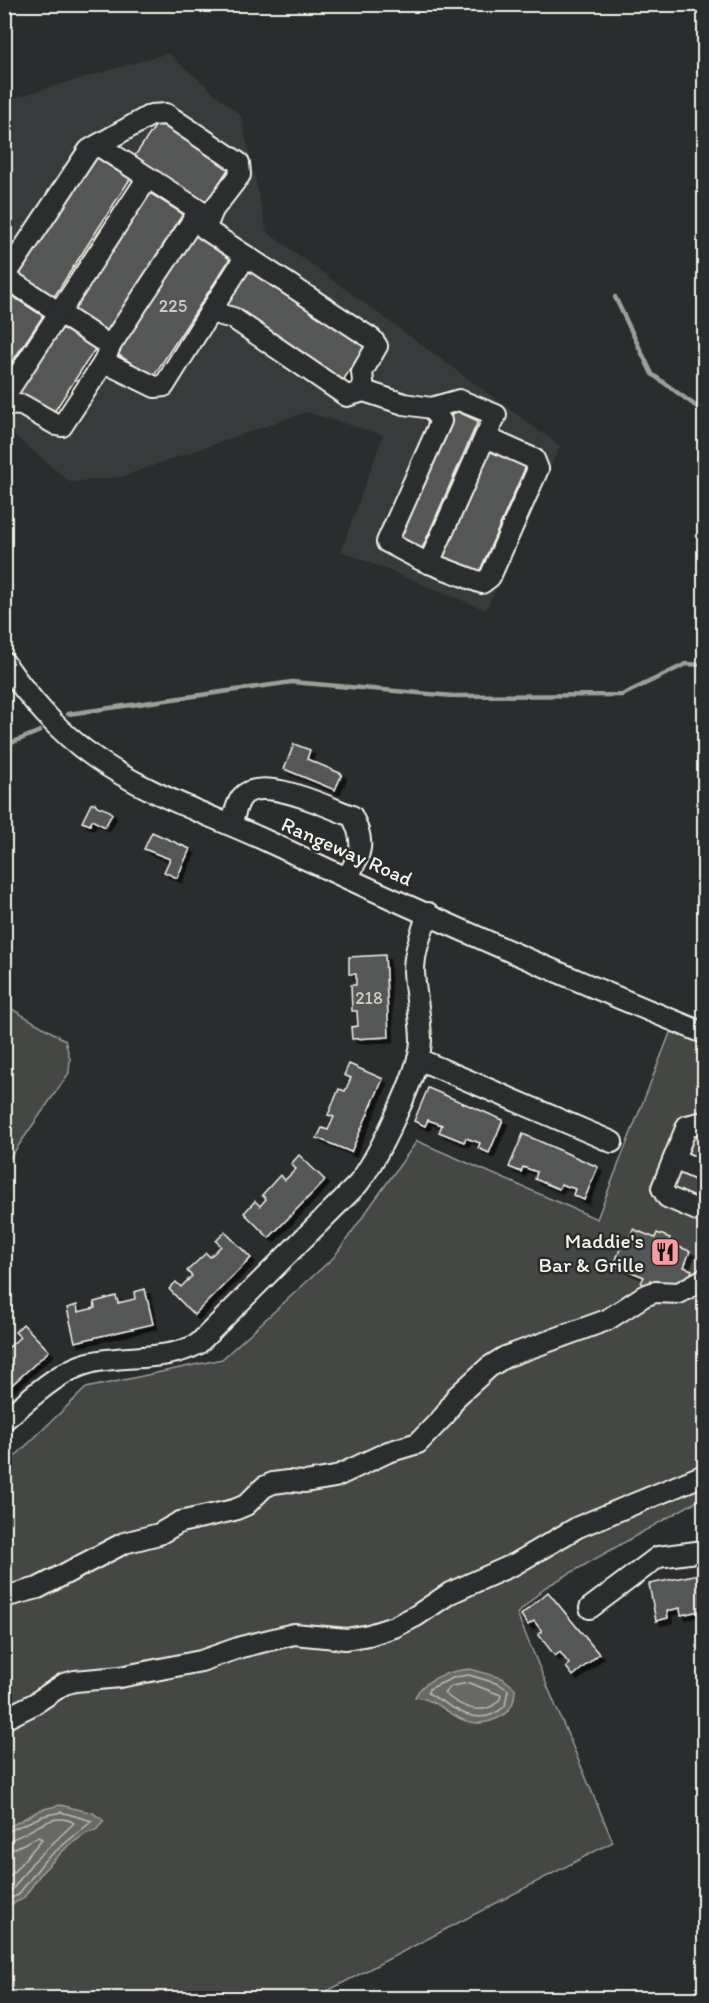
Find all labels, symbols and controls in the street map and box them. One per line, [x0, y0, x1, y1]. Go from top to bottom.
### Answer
house number: 225 [159, 295, 187, 317]
street label: Rangeway Road [278, 811, 416, 891]
house number: 218 [355, 987, 383, 1009]
place label: Maddie's Bar & Grille [538, 1228, 644, 1277]
restaurant icon: Maddie's Bar & Grille [649, 1236, 681, 1268]

